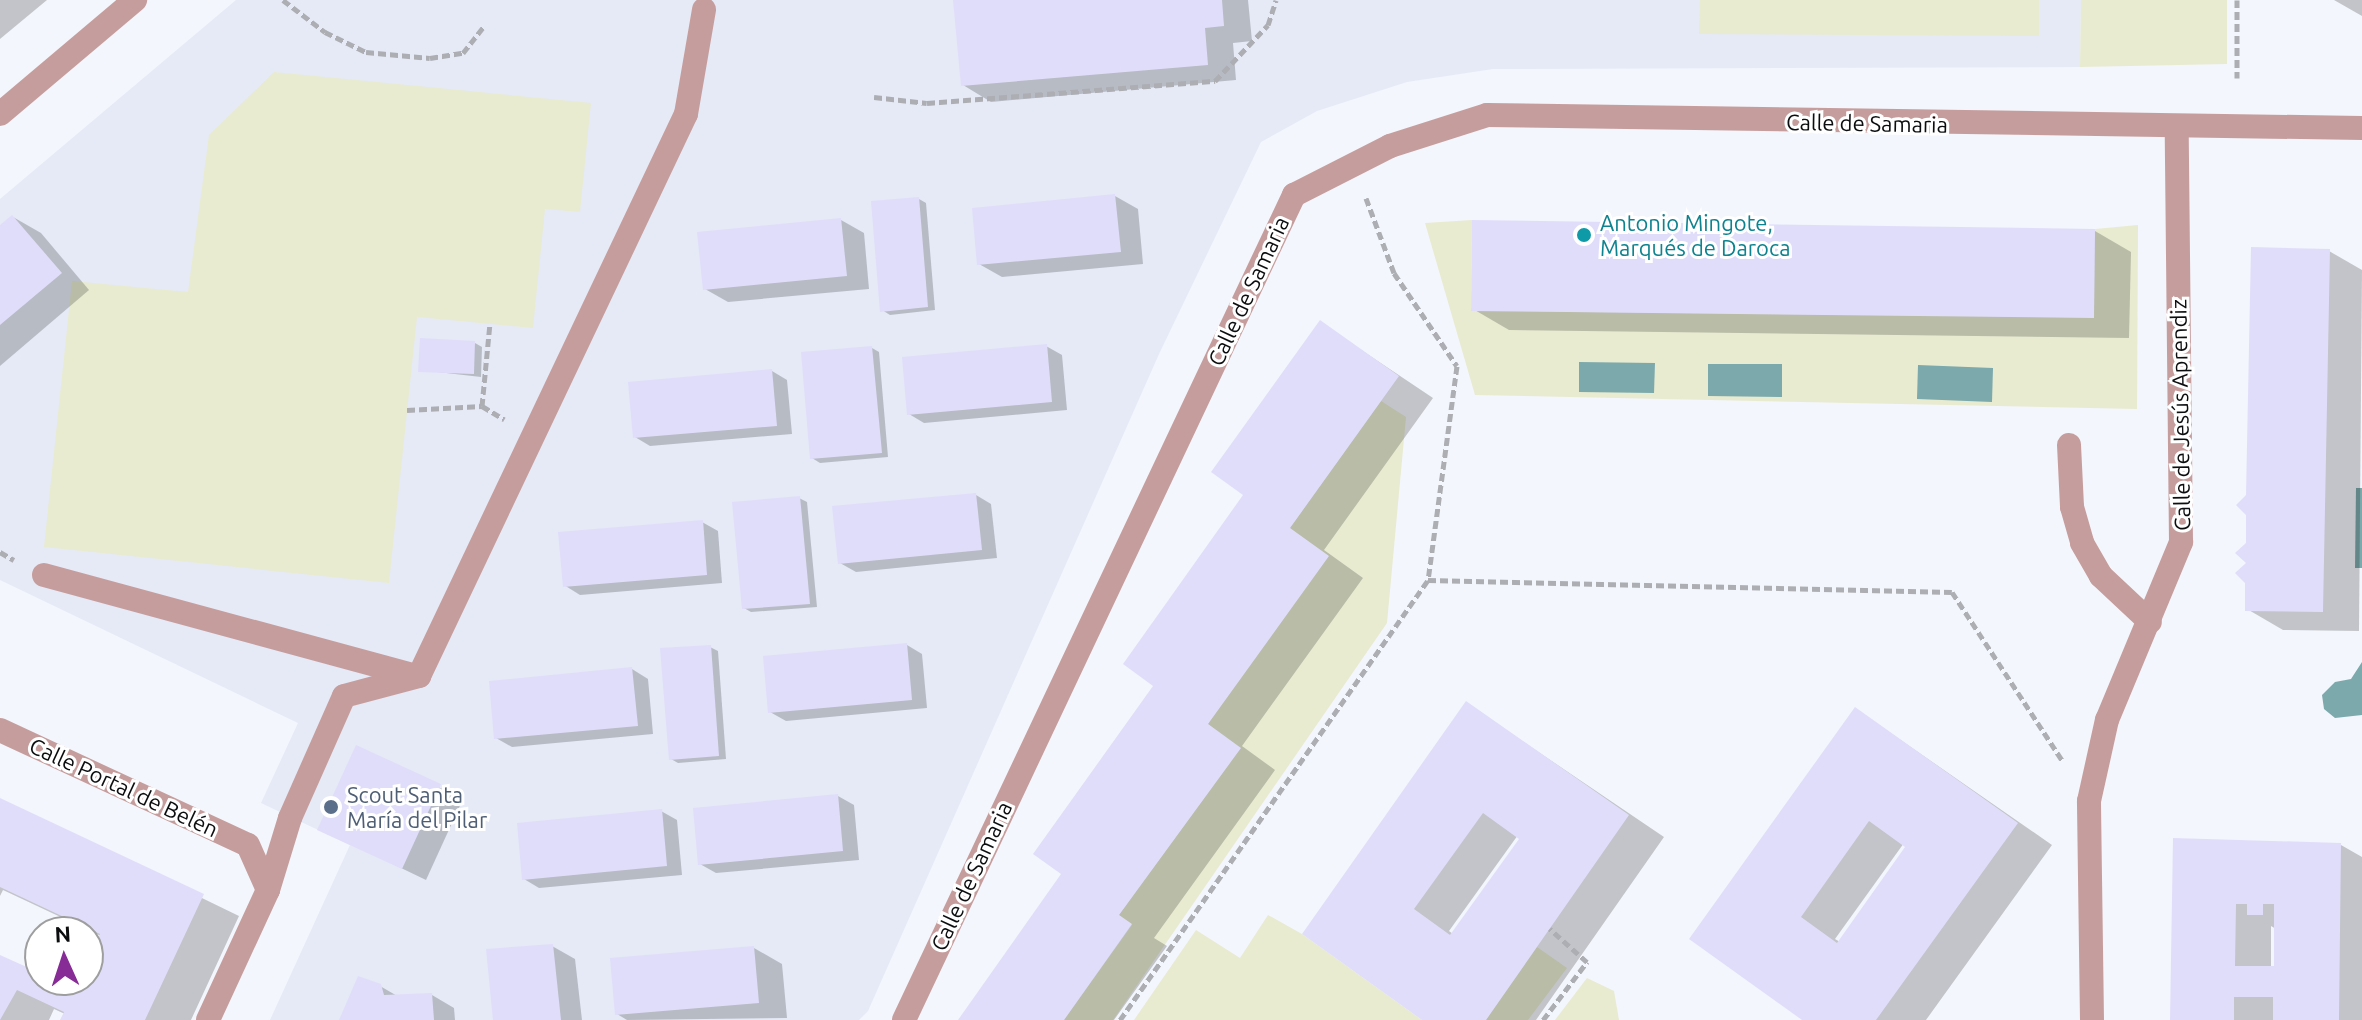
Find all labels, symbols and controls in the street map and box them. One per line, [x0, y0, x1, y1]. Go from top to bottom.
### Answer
street label: Calle de Samaria [1786, 108, 1948, 138]
place label: Antonio Mingote, Marqués de Daroca [1600, 209, 1790, 260]
street label: Calle de Samaria [1202, 212, 1294, 370]
marker: Antonio Mingote, Marqués de Daroca [1575, 226, 1593, 244]
street label: Calle de Jesús Aprendiz [2165, 299, 2195, 531]
street label: Calle Portal de Belén [26, 732, 222, 842]
place label: Scout Santa María del Pilar [347, 781, 487, 832]
street label: Calle de Samaria [925, 797, 1017, 955]
marker: Scout Santa María del Pilar [322, 798, 340, 816]
north arrow [24, 916, 104, 996]
text: N [54, 921, 72, 946]

